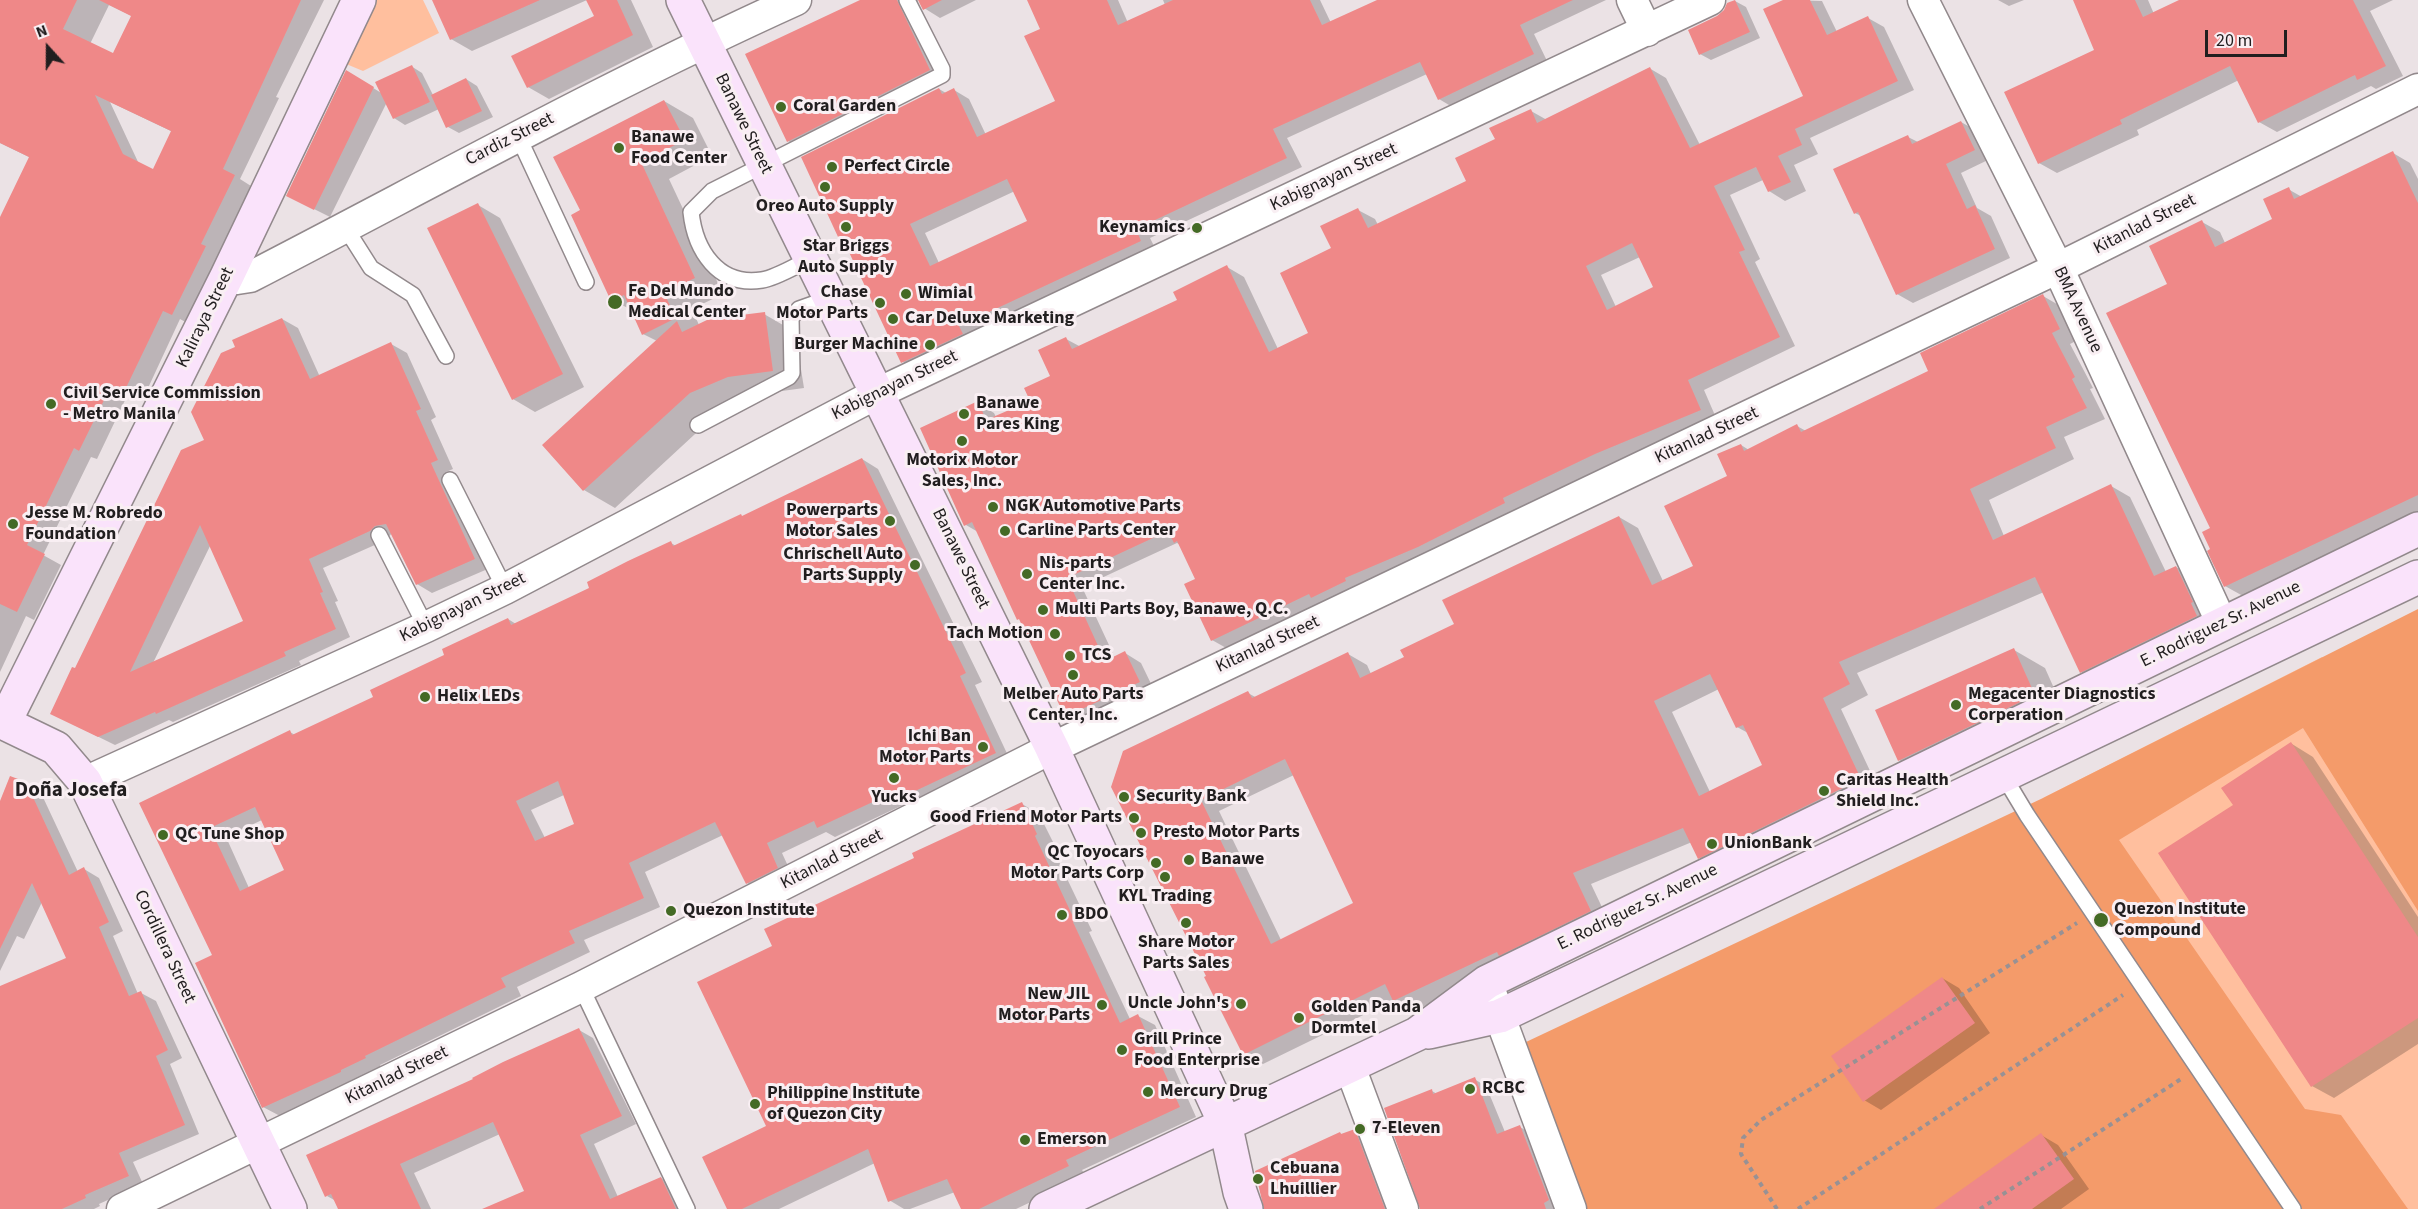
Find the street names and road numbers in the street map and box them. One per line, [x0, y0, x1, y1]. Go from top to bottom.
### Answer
street label: Banawe Street [709, 70, 777, 178]
street label: Cardiz Street [462, 109, 558, 171]
street label: Kabignayan Street [1267, 139, 1401, 217]
street label: Kitanlad Street [2090, 190, 2200, 260]
street label: Kaliraya Street [172, 264, 240, 372]
street label: BMA Avenue [2048, 264, 2106, 356]
street label: Kabignayan Street [828, 346, 962, 426]
street label: Kitanlad Street [1652, 403, 1762, 469]
street label: Banawe Street [926, 505, 994, 613]
street label: Kabignayan Street [396, 568, 530, 648]
street label: E. Rodriguez Sr. Avenue [2137, 577, 2305, 673]
street label: Kitanlad Street [1213, 612, 1323, 678]
street label: Kitanlad Street [777, 825, 887, 895]
street label: E. Rodriguez Sr. Avenue [1554, 860, 1722, 956]
street label: Cordillera Street [128, 887, 200, 1007]
street label: Kitanlad Street [342, 1042, 452, 1110]

